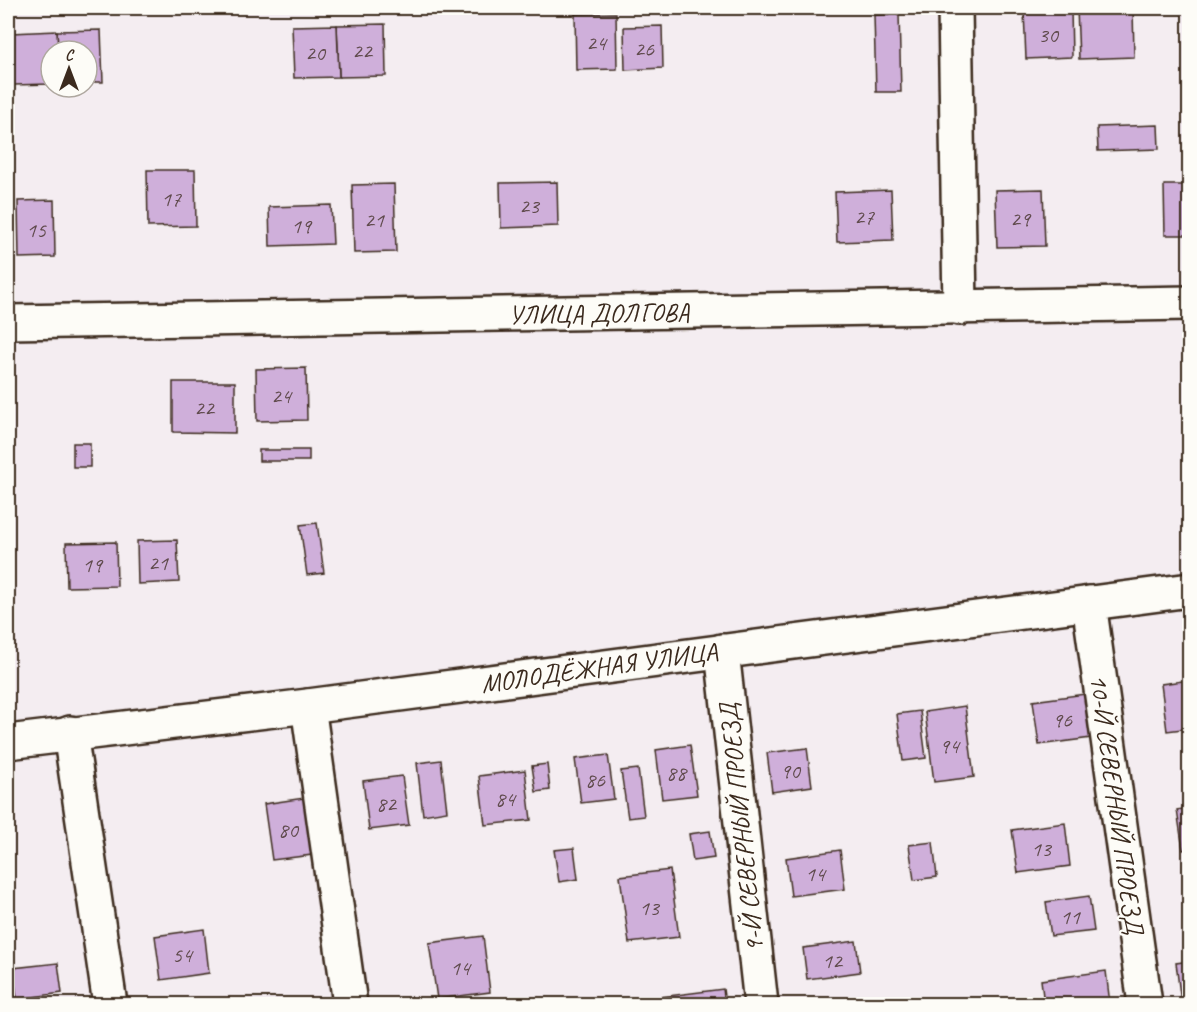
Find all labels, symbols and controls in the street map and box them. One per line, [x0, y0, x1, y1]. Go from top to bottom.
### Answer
house number: 30 [1038, 21, 1060, 49]
house number: 24 [586, 29, 608, 57]
house number: 26 [634, 35, 655, 63]
house number: 22 [352, 37, 374, 65]
north arrow [39, 39, 99, 99]
house number: 20 [305, 39, 327, 67]
text: С [65, 45, 75, 65]
house number: 17 [161, 185, 182, 213]
house number: 23 [519, 192, 541, 220]
house number: 27 [854, 203, 875, 231]
house number: 29 [1010, 205, 1032, 233]
house number: 21 [364, 206, 385, 234]
house number: 19 [291, 212, 313, 240]
house number: 15 [26, 216, 47, 244]
street label: УЛИЦА ДОЛГОВА [508, 295, 691, 332]
house number: 24 [271, 382, 293, 410]
house number: 22 [194, 394, 216, 422]
house number: 21 [148, 549, 169, 577]
house number: 19 [82, 551, 104, 579]
street label: МОЛОДЁЖНАЯ УЛИЦА [479, 634, 720, 700]
street label: 10-Й СЕВЕРНЫЙ ПРОЕЗД [1082, 672, 1151, 938]
street label: 9-Й СЕВЕРНЫЙ ПРОЕЗД [712, 700, 771, 954]
house number: 96 [1052, 706, 1073, 734]
house number: 94 [939, 732, 961, 760]
house number: 90 [780, 757, 802, 785]
house number: 88 [666, 759, 688, 787]
house number: 86 [585, 766, 606, 794]
house number: 84 [495, 785, 517, 813]
house number: 82 [376, 790, 398, 818]
house number: 80 [278, 816, 300, 844]
house number: 13 [1031, 835, 1053, 863]
house number: 14 [805, 860, 827, 888]
house number: 13 [639, 894, 661, 922]
house number: 11 [1060, 903, 1081, 931]
house number: 54 [172, 941, 194, 969]
house number: 12 [822, 947, 844, 975]
house number: 14 [450, 954, 472, 982]

